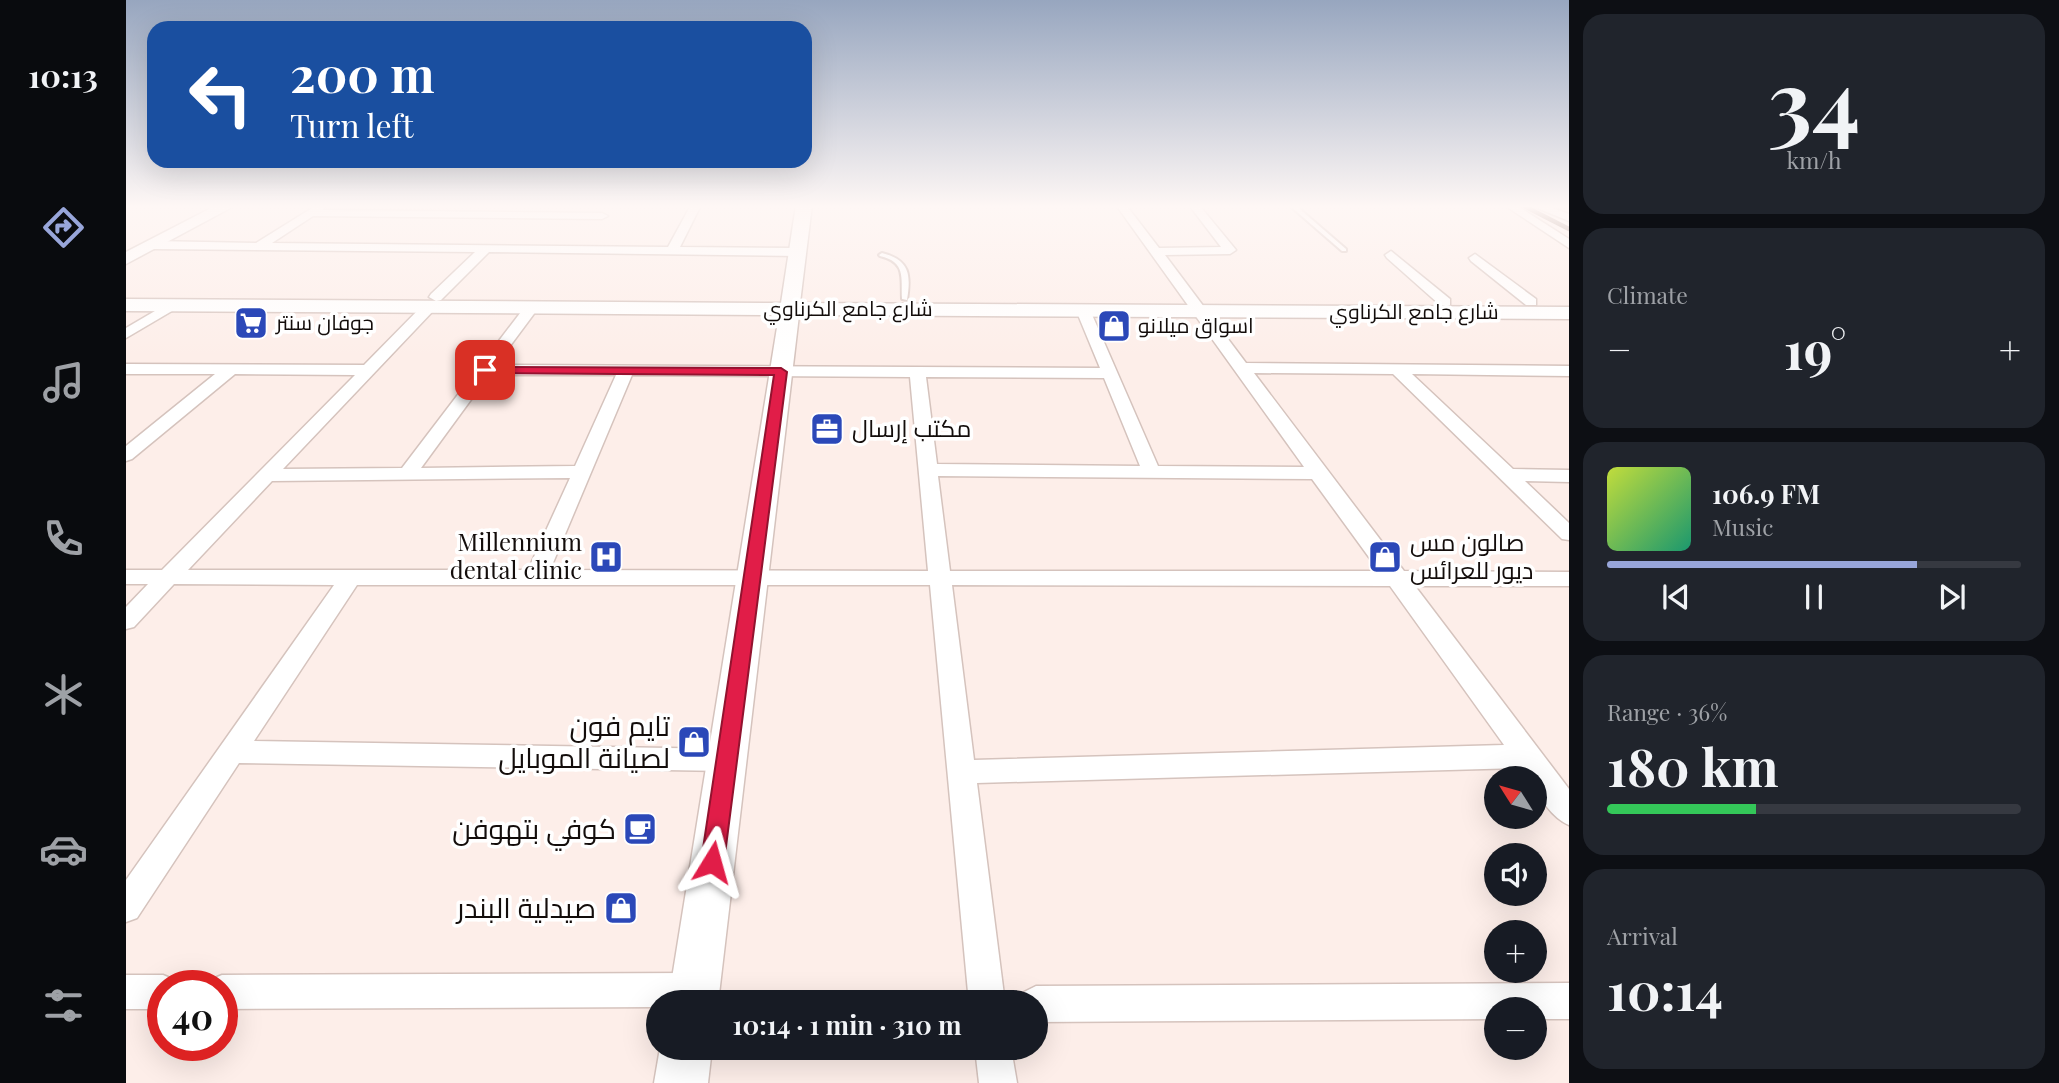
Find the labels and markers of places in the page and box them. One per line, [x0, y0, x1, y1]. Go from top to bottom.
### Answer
supermarket icon: جوفان سنتر [232, 304, 270, 342]
place label: جوفان سنتر [275, 307, 374, 336]
shop icon: اسواق ميلانو [1095, 307, 1133, 345]
place label: اسواق ميلانو [1138, 310, 1254, 339]
pin [455, 340, 515, 400]
office icon: مكتب إرسال [808, 410, 846, 448]
place label: مكتب إرسال [852, 411, 972, 444]
place label: Millennium dental clinic [450, 525, 582, 585]
place label: صالون مس ديور للعرائس [1410, 525, 1533, 585]
hospital icon: Millennium dental clinic [587, 538, 625, 576]
shop icon: صالون مس ديور للعرائس [1366, 538, 1404, 576]
place label: تايم فون لصيانة الموبايل [498, 706, 671, 775]
shop icon: تايم فون لصيانة الموبايل [675, 723, 713, 761]
place label: كوفي بتهوفن [452, 809, 616, 851]
cafe icon: كوفي بتهوفن [621, 810, 659, 848]
place label: صيدلية البندر [455, 888, 596, 925]
shop icon: صيدلية البندر [602, 889, 640, 927]

